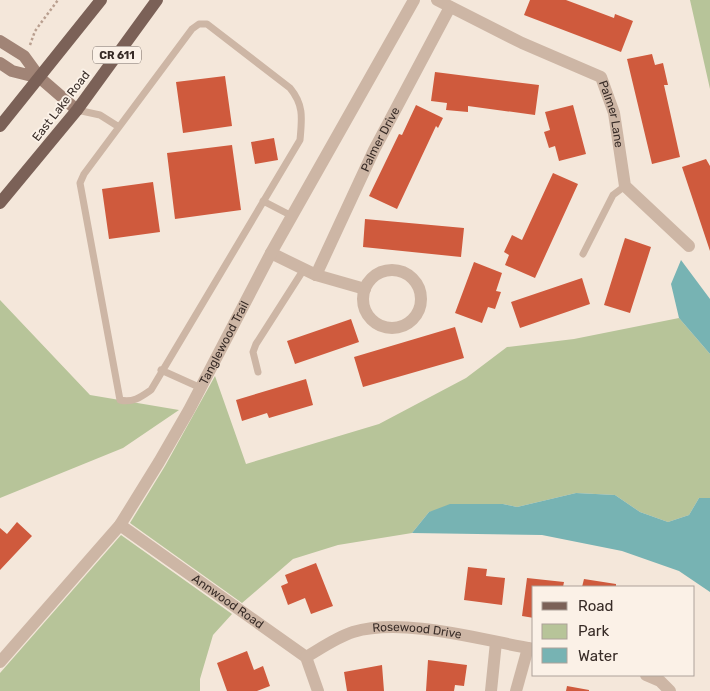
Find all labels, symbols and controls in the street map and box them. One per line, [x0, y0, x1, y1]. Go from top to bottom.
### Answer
road number: CR 611 [93, 46, 141, 64]
street label: East Lake Road [29, 68, 93, 144]
street label: Palmer Lane [596, 79, 626, 149]
street label: Palmer Drive [358, 104, 403, 174]
street label: Tanglewood Trail [196, 299, 252, 387]
street label: Annwood Road [189, 571, 266, 632]
legend [532, 586, 695, 676]
text: Road [578, 597, 614, 615]
street label: Rosewood Drive [372, 620, 463, 642]
text: Park [578, 622, 609, 640]
text: Water [578, 647, 618, 665]

